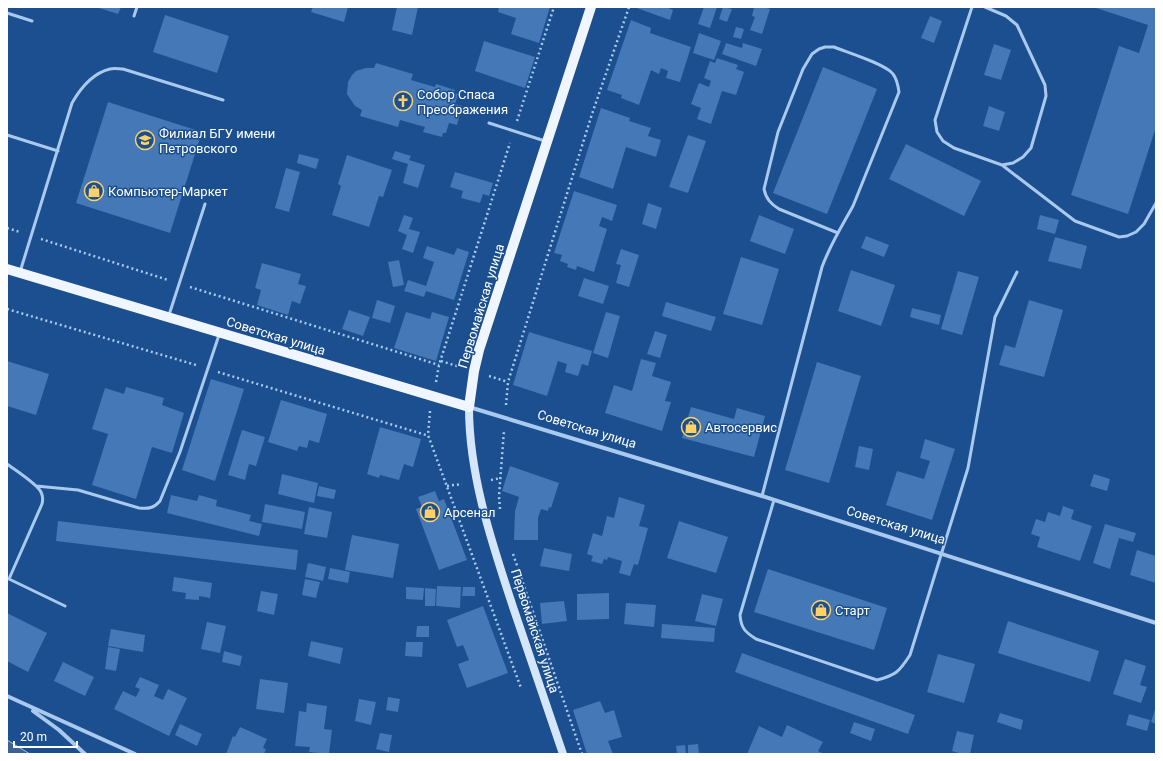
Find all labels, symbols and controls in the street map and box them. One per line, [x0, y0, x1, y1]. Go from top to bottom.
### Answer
place label: Собор Спаса Преображения [417, 87, 508, 117]
church icon: Собор Спаса Преображения [392, 90, 414, 112]
place label: Филиал БГУ имени Петровского [159, 126, 275, 156]
school or university icon: Филиал БГУ имени Петровского [134, 129, 156, 151]
shop icon: Компьютер-Маркет [83, 180, 105, 202]
place label: Компьютер-Маркет [108, 184, 228, 199]
street label: Первомайская улица [455, 242, 507, 370]
street label: Советская улица [225, 314, 327, 358]
street label: Советская улица [536, 407, 638, 451]
shop icon: Автосервис [680, 416, 702, 438]
place label: Автосервис [705, 420, 777, 435]
shop icon: Арсенал [419, 501, 441, 523]
street label: Советская улица [845, 503, 947, 547]
place label: Арсенал [444, 505, 496, 520]
street label: Первомайская улица [508, 567, 562, 695]
shop icon: Старт [810, 599, 832, 621]
place label: Старт [835, 603, 870, 618]
scale bar [14, 723, 77, 749]
text: 20 m [20, 730, 47, 744]

